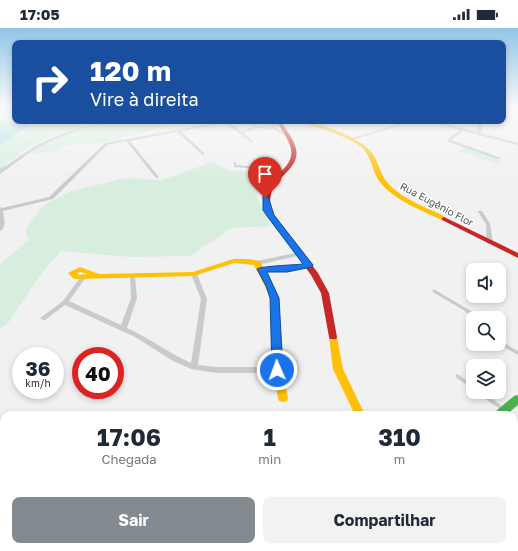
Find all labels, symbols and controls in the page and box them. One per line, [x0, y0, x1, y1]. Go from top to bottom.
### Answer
text: 17:05 [20, 5, 60, 23]
text: 120 m [90, 54, 171, 87]
icon: right [24, 56, 76, 108]
text: Vire à direita [90, 88, 199, 110]
pin [248, 157, 282, 198]
icon: arrive [254, 163, 276, 185]
street label: Rua Eugênio Flor [398, 180, 476, 228]
map controls [466, 263, 506, 399]
button: sound [466, 263, 506, 303]
button: search [466, 311, 506, 351]
speed limit sign: 40 [72, 347, 124, 399]
position arrow [256, 349, 298, 391]
text: 36 [26, 356, 50, 380]
button: layers [466, 359, 506, 399]
text: km/h [25, 377, 51, 389]
text: 17:06 [97, 422, 161, 451]
text: 1 [263, 422, 276, 451]
text: 310 [378, 422, 421, 451]
text: Chegada [102, 451, 157, 467]
text: min [258, 451, 281, 467]
text: m [394, 451, 405, 467]
button: Sair [12, 497, 255, 543]
button: Compartilhar [263, 497, 506, 543]

